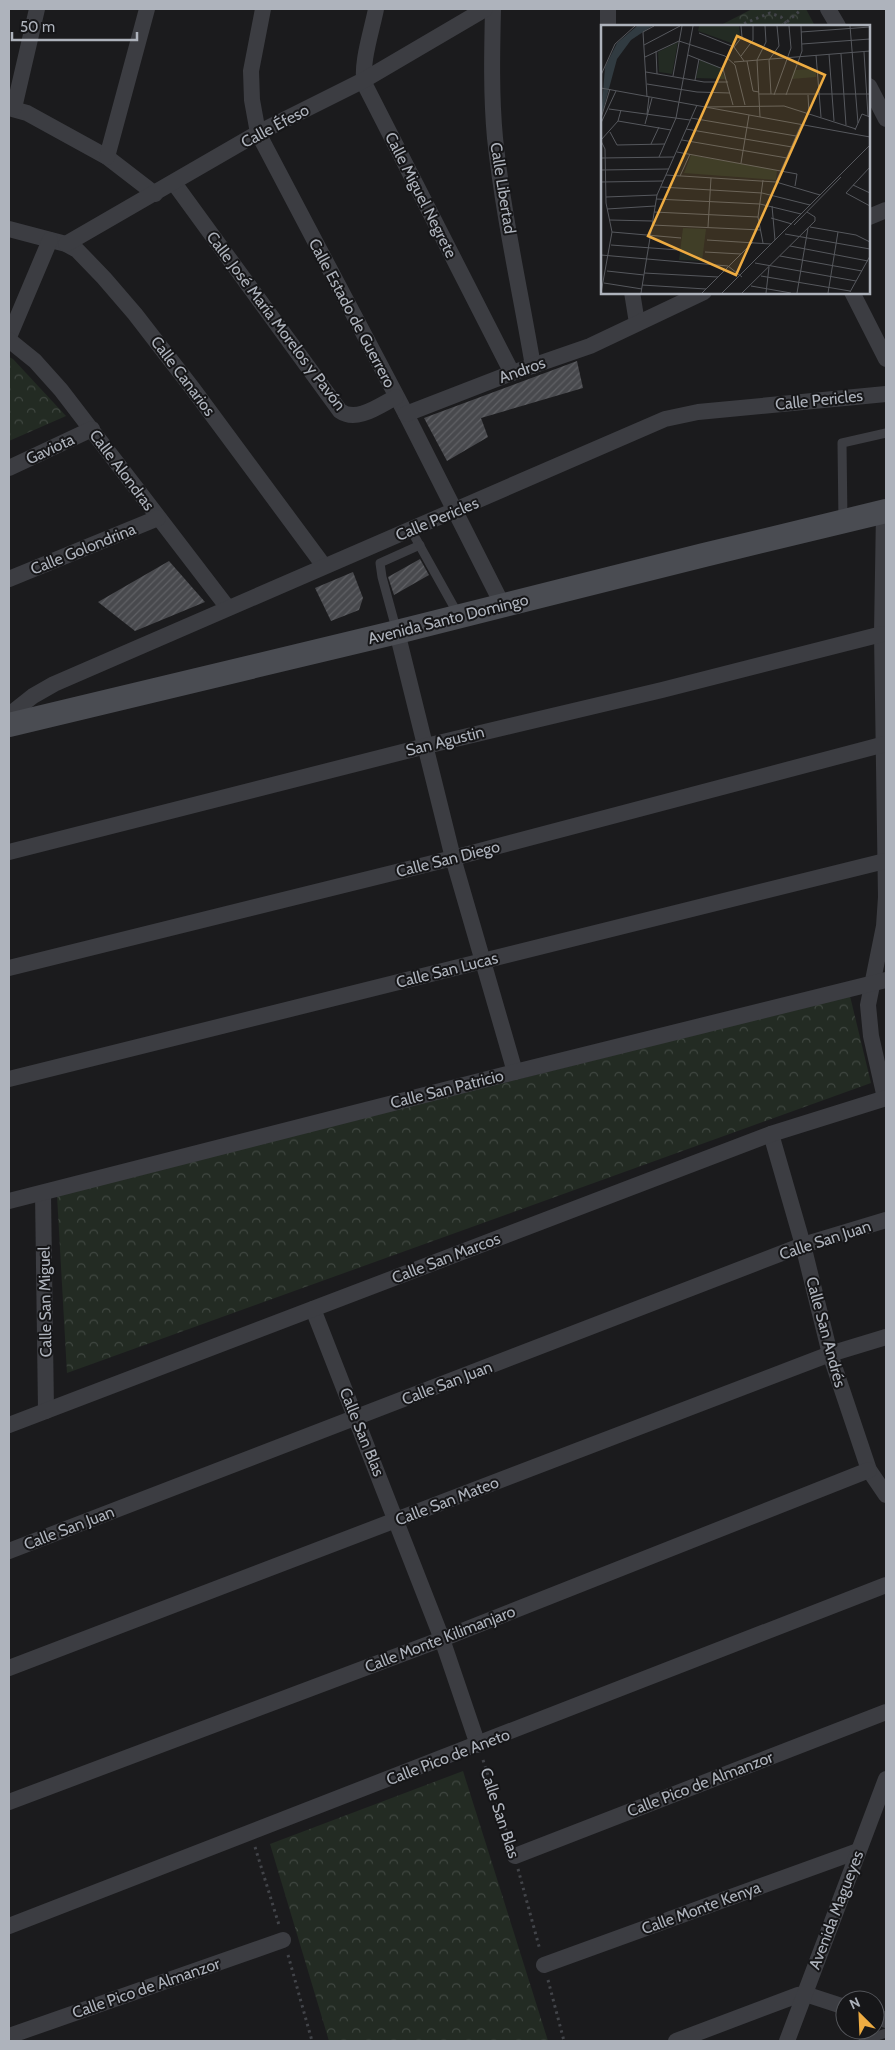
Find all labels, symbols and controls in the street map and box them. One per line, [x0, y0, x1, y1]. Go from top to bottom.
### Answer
scale bar [12, 10, 138, 42]
text: 50 m [20, 18, 55, 36]
inset map [601, 25, 870, 294]
street label: Calle Éfeso [238, 100, 312, 152]
street label: Calle Miguel Negrete [381, 129, 461, 261]
street label: Calle Libertad [486, 141, 520, 235]
street label: Calle José María Morelos y Pavón [203, 228, 350, 414]
street label: Calle Estado de Guerrero [305, 235, 399, 391]
street label: Calle Canarios [147, 332, 219, 420]
street label: Andros [496, 353, 548, 387]
street label: Calle Pericles [774, 386, 864, 414]
street label: Calle Alondras [85, 426, 159, 514]
street label: Gaviota [23, 429, 77, 468]
street label: Calle Pericles [393, 493, 482, 545]
street label: Calle Golondrina [28, 519, 139, 579]
street label: Avenida Santo Domingo [366, 590, 530, 648]
street label: San Agustin [404, 722, 486, 760]
street label: Calle San Diego [394, 837, 502, 881]
street label: Calle San Lucas [394, 948, 500, 992]
street label: Calle San Patricio [388, 1066, 506, 1112]
street label: Calle San Juan [777, 1216, 873, 1264]
street label: Calle San Marcos [389, 1229, 503, 1287]
street label: Calle San Miguel [35, 1246, 55, 1358]
street label: Calle San Andrés [802, 1275, 850, 1390]
street label: Calle San Juan [399, 1357, 495, 1409]
street label: Calle San Blas [336, 1385, 389, 1479]
street label: Calle San Mateo [393, 1473, 502, 1529]
street label: Calle San Juan [21, 1502, 117, 1554]
street label: Calle Monte Kilimanjaro [362, 1601, 518, 1676]
street label: Calle Pico de Aneto [384, 1725, 513, 1789]
street label: Calle Pico de Almanzor [624, 1747, 777, 1821]
street label: Calle San Blas [476, 1765, 524, 1861]
street label: Avenida Magueyes [805, 1848, 867, 1972]
street label: Calle Monte Kenya [639, 1878, 763, 1938]
street label: Calle Pico de Almanzor [70, 1954, 223, 2022]
north arrow [835, 1990, 885, 2040]
text: N [847, 1993, 863, 2013]

